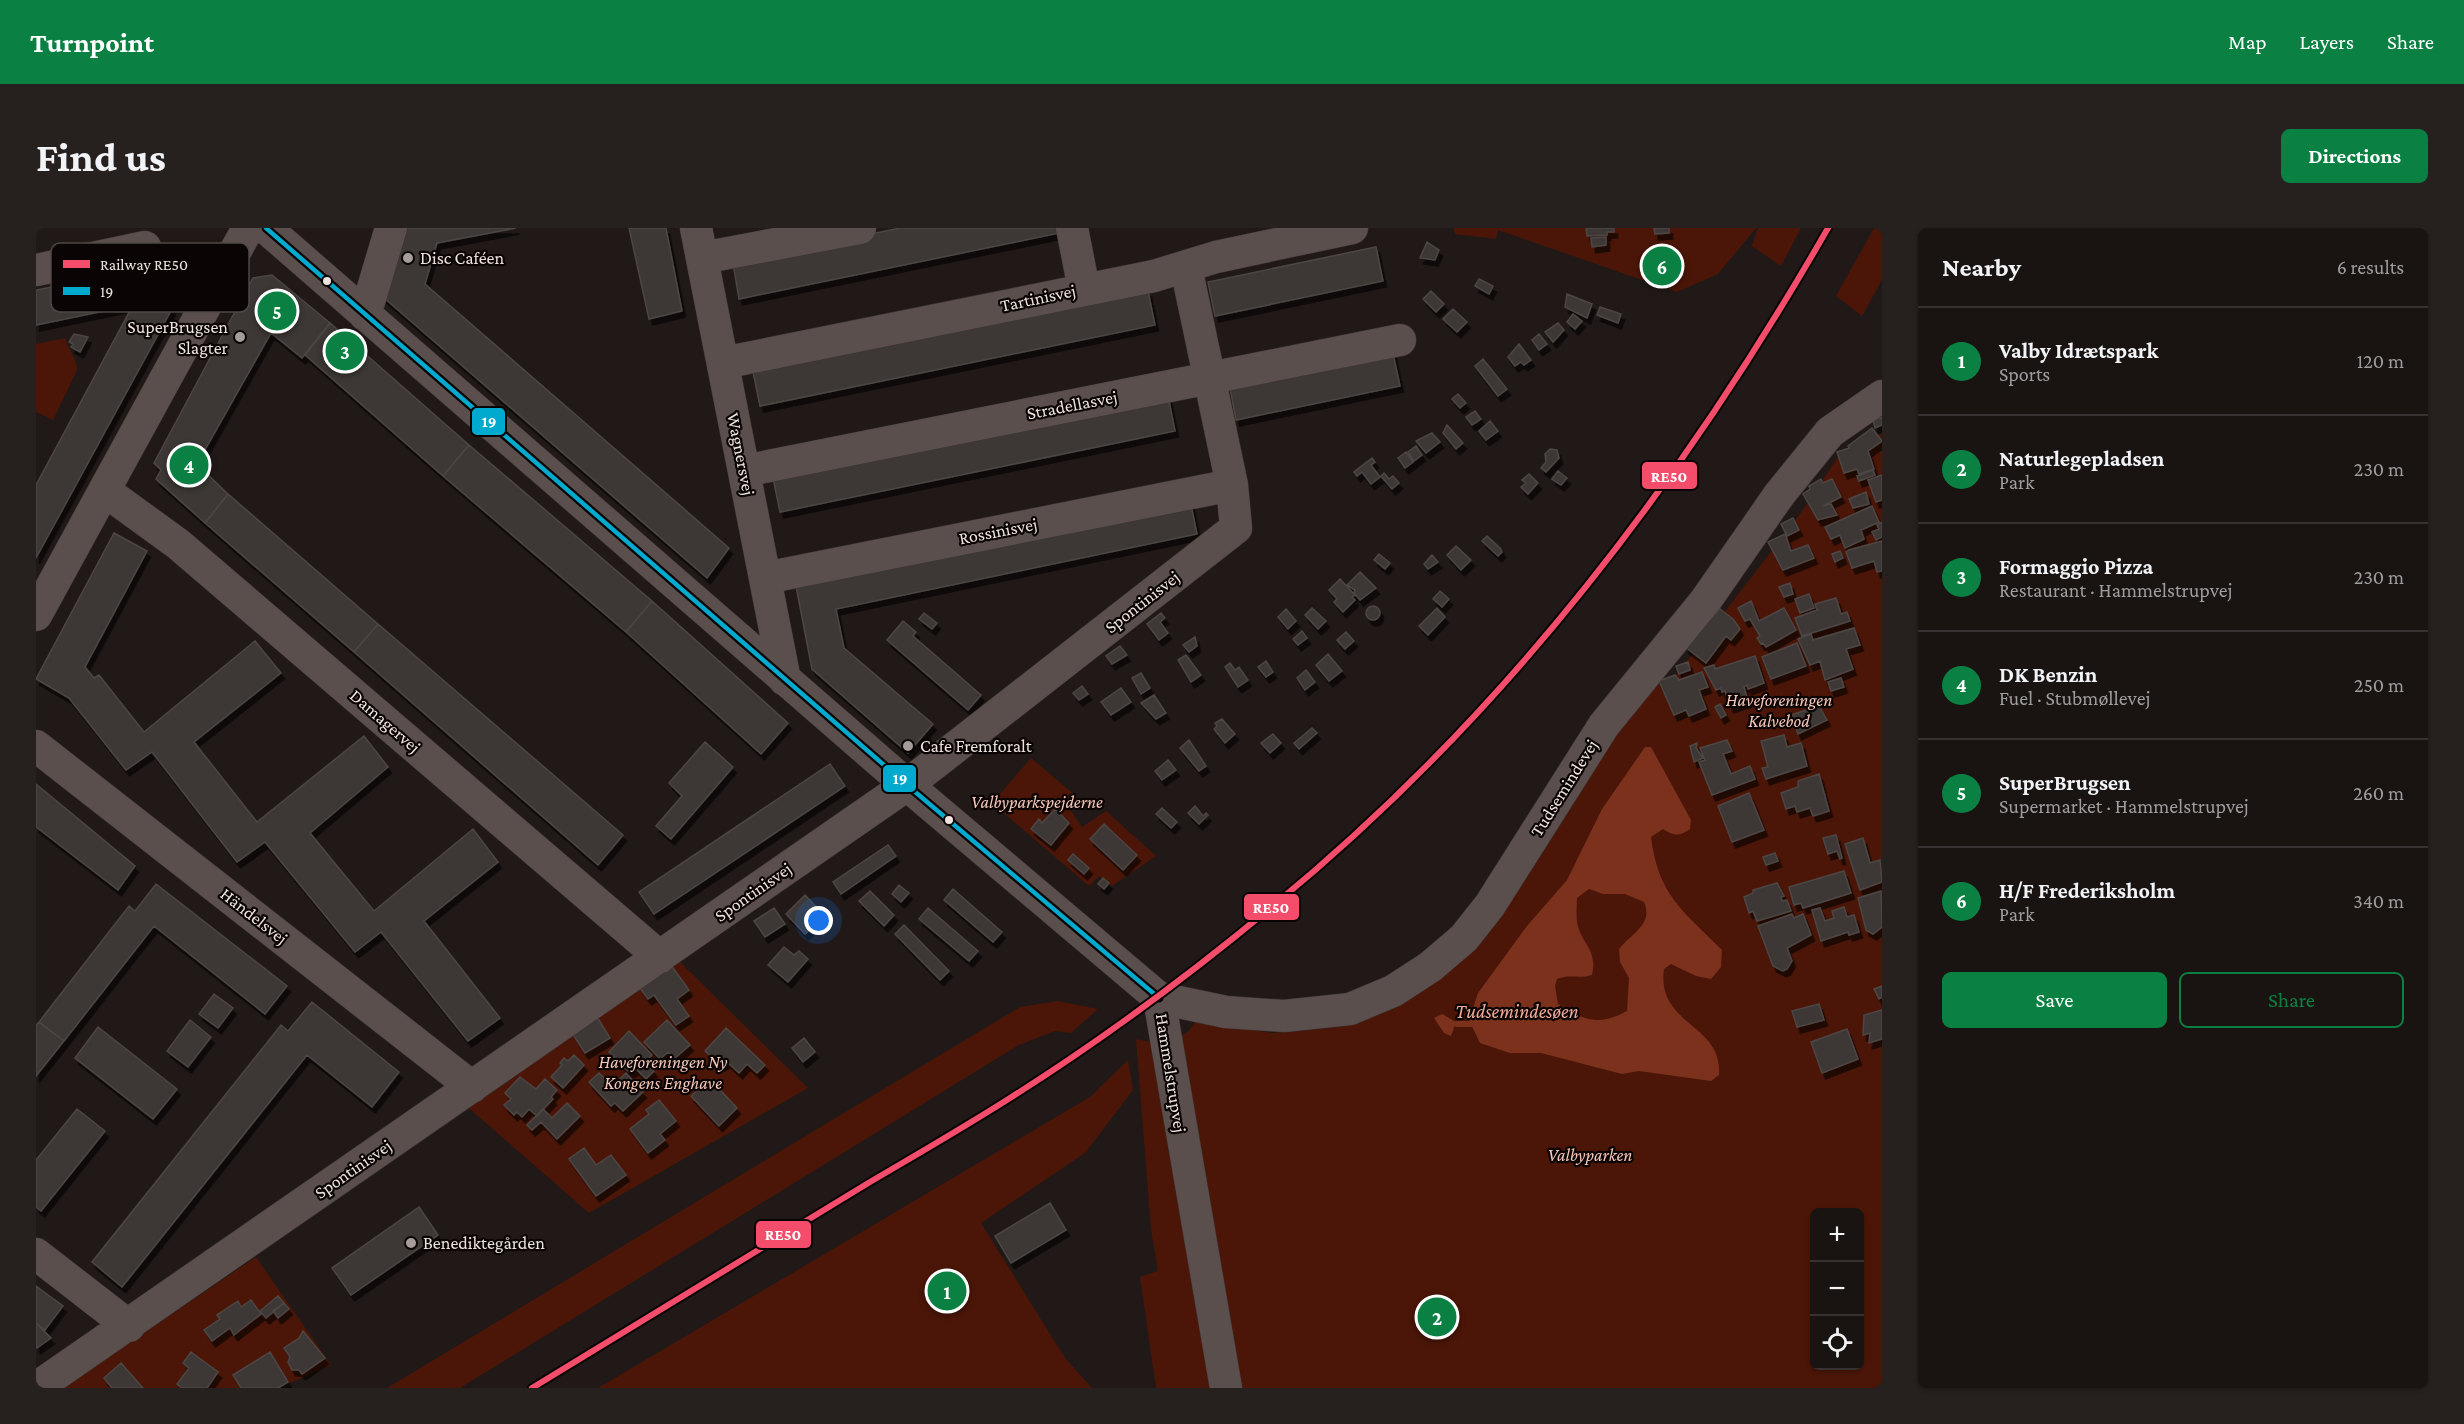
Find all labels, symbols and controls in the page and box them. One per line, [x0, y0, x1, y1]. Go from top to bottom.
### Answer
text: Turnpoint [30, 27, 154, 58]
text: Map [2228, 30, 2267, 54]
text: Layers [2300, 30, 2354, 54]
text: Share [2387, 30, 2434, 54]
button: Directions [2281, 129, 2428, 183]
text: Find us [36, 133, 166, 180]
legend [51, 243, 249, 312]
pin: 6 [1642, 243, 1682, 288]
place label: Disc Caféen [420, 248, 505, 268]
marker: Disc Caféen [401, 251, 415, 265]
text: Nearby [1942, 253, 2021, 282]
text: Railway RE50 [100, 256, 188, 274]
text: 6 results [2337, 256, 2404, 278]
unlabelled marker [321, 275, 333, 287]
street label: Tartinisvej [999, 280, 1078, 317]
text: 19 [100, 283, 113, 300]
pin: 5 [258, 288, 296, 334]
place label: SuperBrugsen Slagter [127, 317, 229, 358]
pin: 3 [326, 328, 364, 374]
marker: SuperBrugsen Slagter [233, 330, 247, 344]
text: Valby Idrætspark [1999, 338, 2158, 363]
text: 1 [1958, 350, 1965, 372]
text: 120 m [2357, 350, 2404, 372]
text: Sports [1999, 363, 2050, 385]
street label: Stradellasvej [1025, 386, 1119, 425]
line badge: 19 [471, 407, 506, 436]
street label: Wagnersvej [722, 411, 759, 497]
text: 19 [482, 413, 496, 430]
pin: 4 [170, 442, 208, 488]
text: Naturlegepladsen [1999, 446, 2164, 471]
text: 2 [1956, 458, 1967, 480]
text: 230 m [2354, 458, 2404, 480]
line badge: RE50 [1641, 461, 1698, 490]
text: RE50 [1651, 468, 1687, 485]
text: Park [1999, 471, 2035, 493]
street label: Rossinisvej [957, 514, 1039, 549]
text: Formaggio Pizza [1999, 554, 2153, 579]
text: 3 [1957, 566, 1966, 588]
text: 230 m [2354, 566, 2404, 588]
street label: Spontinisvej [1101, 567, 1184, 638]
text: Restaurant · Hammelstrupvej [1999, 579, 2233, 601]
text: DK Benzin [1999, 662, 2097, 687]
text: 4 [1956, 674, 1967, 696]
text: 250 m [2354, 674, 2404, 696]
street label: Damagervej [345, 685, 424, 758]
text: Fuel · Stubmøllevej [1999, 687, 2150, 709]
park label: Haveforeningen Kalvebod [1726, 690, 1832, 731]
place label: Cafe Fremforalt [920, 736, 1033, 756]
street label: Tudsemindevej [1526, 736, 1603, 841]
marker: Cafe Fremforalt [901, 739, 915, 753]
line badge: 19 [882, 764, 917, 793]
text: 19 [893, 770, 907, 787]
text: SuperBrugsen [1999, 770, 2131, 795]
text: 5 [1957, 782, 1966, 804]
text: 260 m [2353, 782, 2404, 804]
park label: Valbyparkspejderne [971, 792, 1103, 813]
text: Supermarket · Hammelstrupvej [1999, 795, 2249, 817]
unlabelled marker [943, 814, 955, 826]
street label: Spontinisvej [711, 858, 796, 927]
text: H/F Frederiksholm [1999, 878, 2175, 903]
street label: Händelsvej [216, 884, 291, 949]
text: 6 [1956, 890, 1967, 912]
text: 340 m [2353, 890, 2404, 912]
line badge: RE50 [1243, 893, 1300, 921]
text: RE50 [1253, 899, 1289, 916]
text: Park [1999, 903, 2035, 925]
your location [804, 906, 833, 935]
button: Save [1942, 972, 2167, 1028]
button: Share [2179, 972, 2404, 1028]
water label: Tudsemindesøen [1455, 1000, 1579, 1022]
street label: Hammelstrupvej [1151, 1012, 1190, 1134]
park label: Haveforeningen Ny Kongens Enghave [598, 1052, 728, 1093]
street label: Spontinisvej [311, 1135, 396, 1204]
park label: Valbyparken [1548, 1145, 1632, 1165]
map controls [1810, 1208, 1864, 1370]
button: + [1810, 1208, 1864, 1262]
line badge: RE50 [755, 1220, 812, 1249]
text: RE50 [765, 1226, 801, 1243]
place label: Benediktegården [423, 1233, 545, 1253]
marker: Benediktegården [404, 1236, 418, 1250]
button: − [1810, 1262, 1864, 1316]
pin: 1 [928, 1268, 966, 1314]
pin: 2 [1418, 1294, 1456, 1340]
button: locate [1810, 1316, 1864, 1370]

